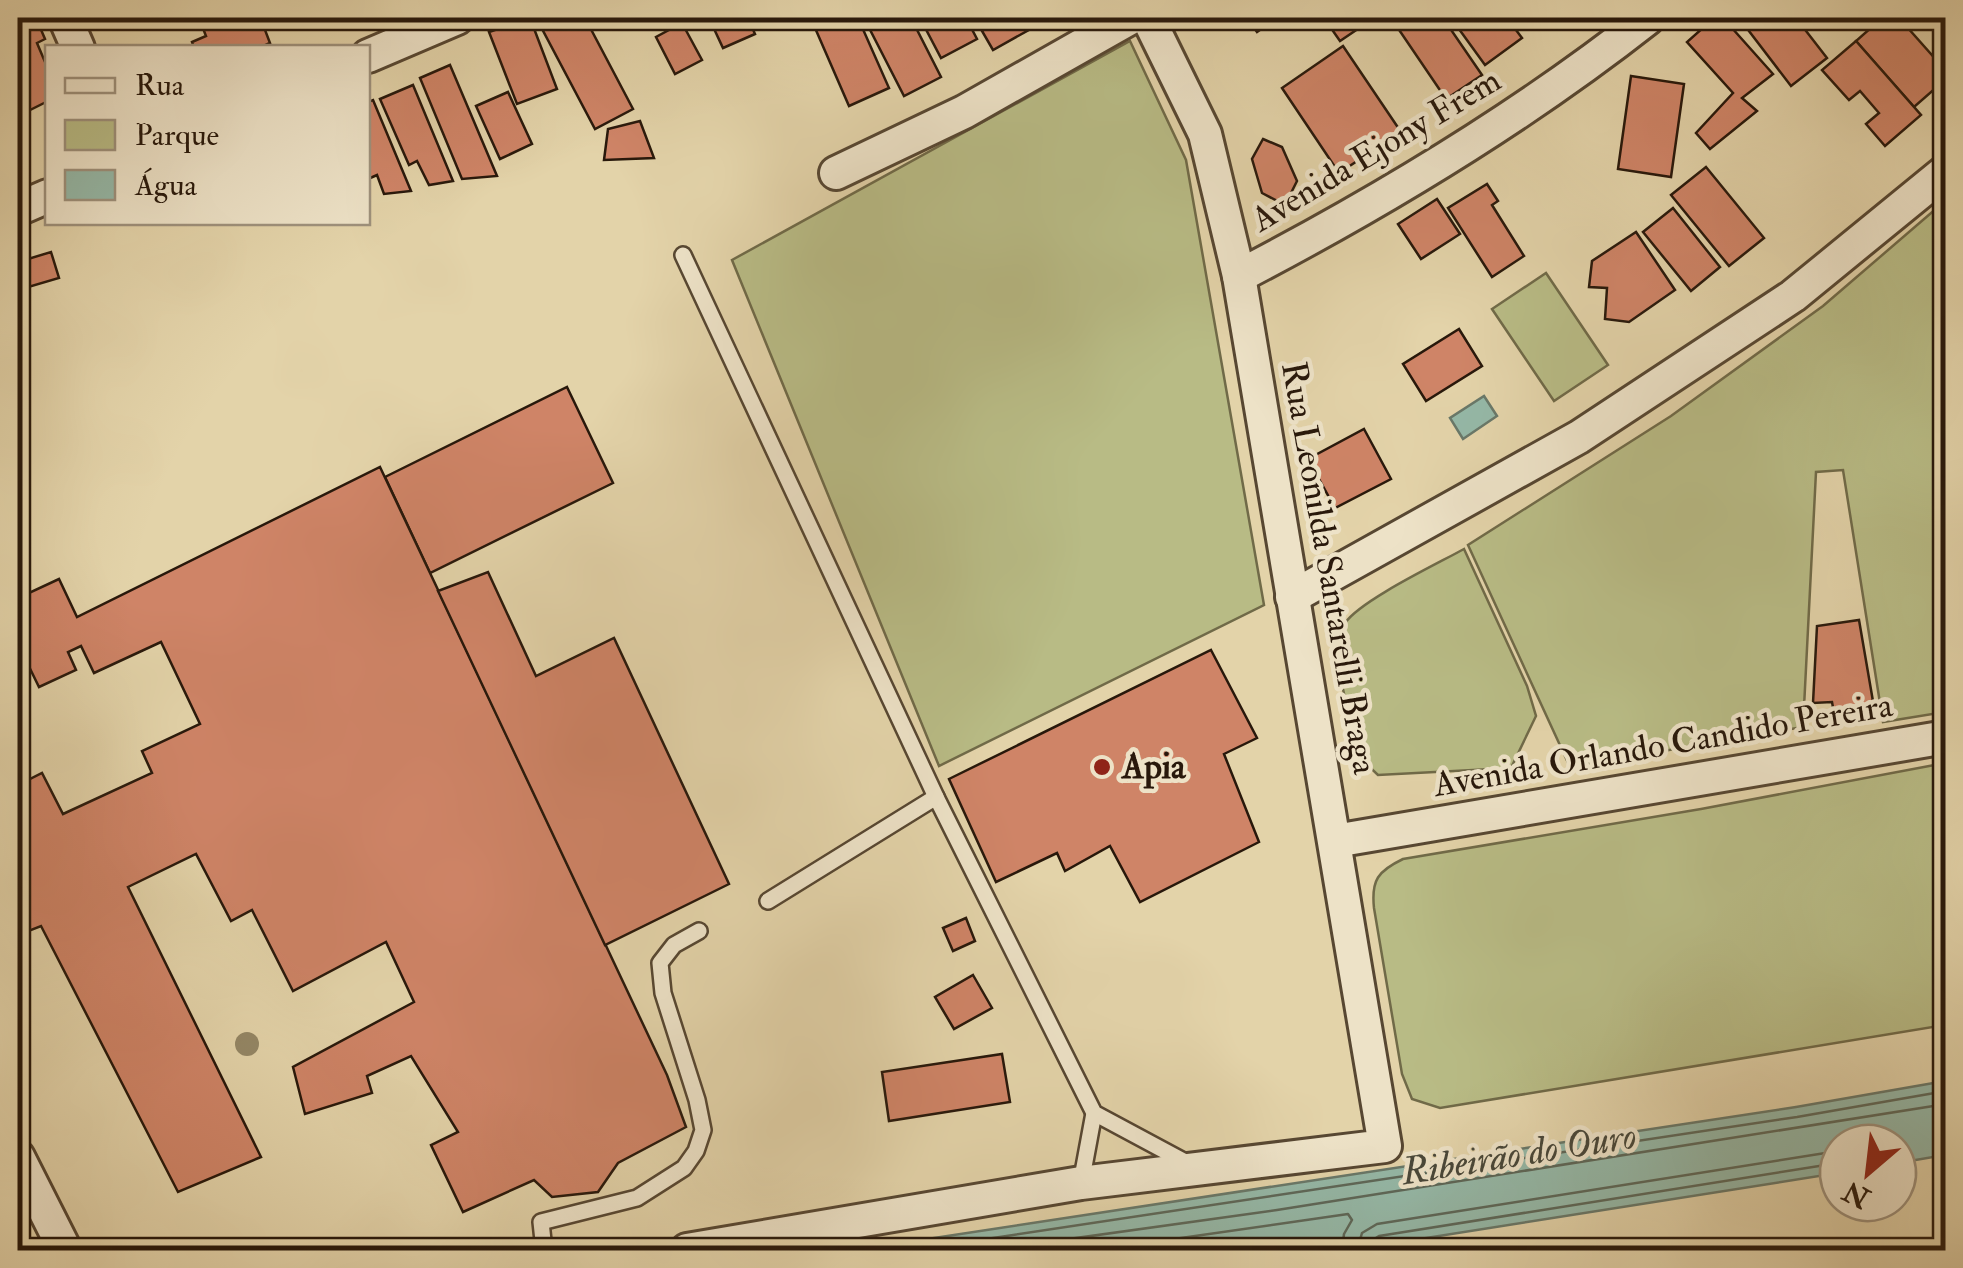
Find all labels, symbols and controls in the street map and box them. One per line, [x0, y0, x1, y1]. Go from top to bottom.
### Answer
legend [45, 45, 370, 225]
street label: Avenida Ejony Frem [1242, 58, 1509, 242]
text: Rua [135, 67, 185, 104]
text: Parque [135, 117, 219, 154]
text: Água [134, 167, 198, 204]
street label: Rua Leonilda Santarelli Braga [1271, 358, 1387, 778]
street label: Avenida Orlando Candido Pereira [1429, 683, 1896, 807]
place label: Apia [1120, 745, 1187, 789]
marker: Apia [1091, 756, 1113, 778]
water label: Ribeirão do Ouro [1397, 1112, 1640, 1196]
north arrow [1818, 1123, 1918, 1223]
text: N [1837, 1172, 1877, 1216]

